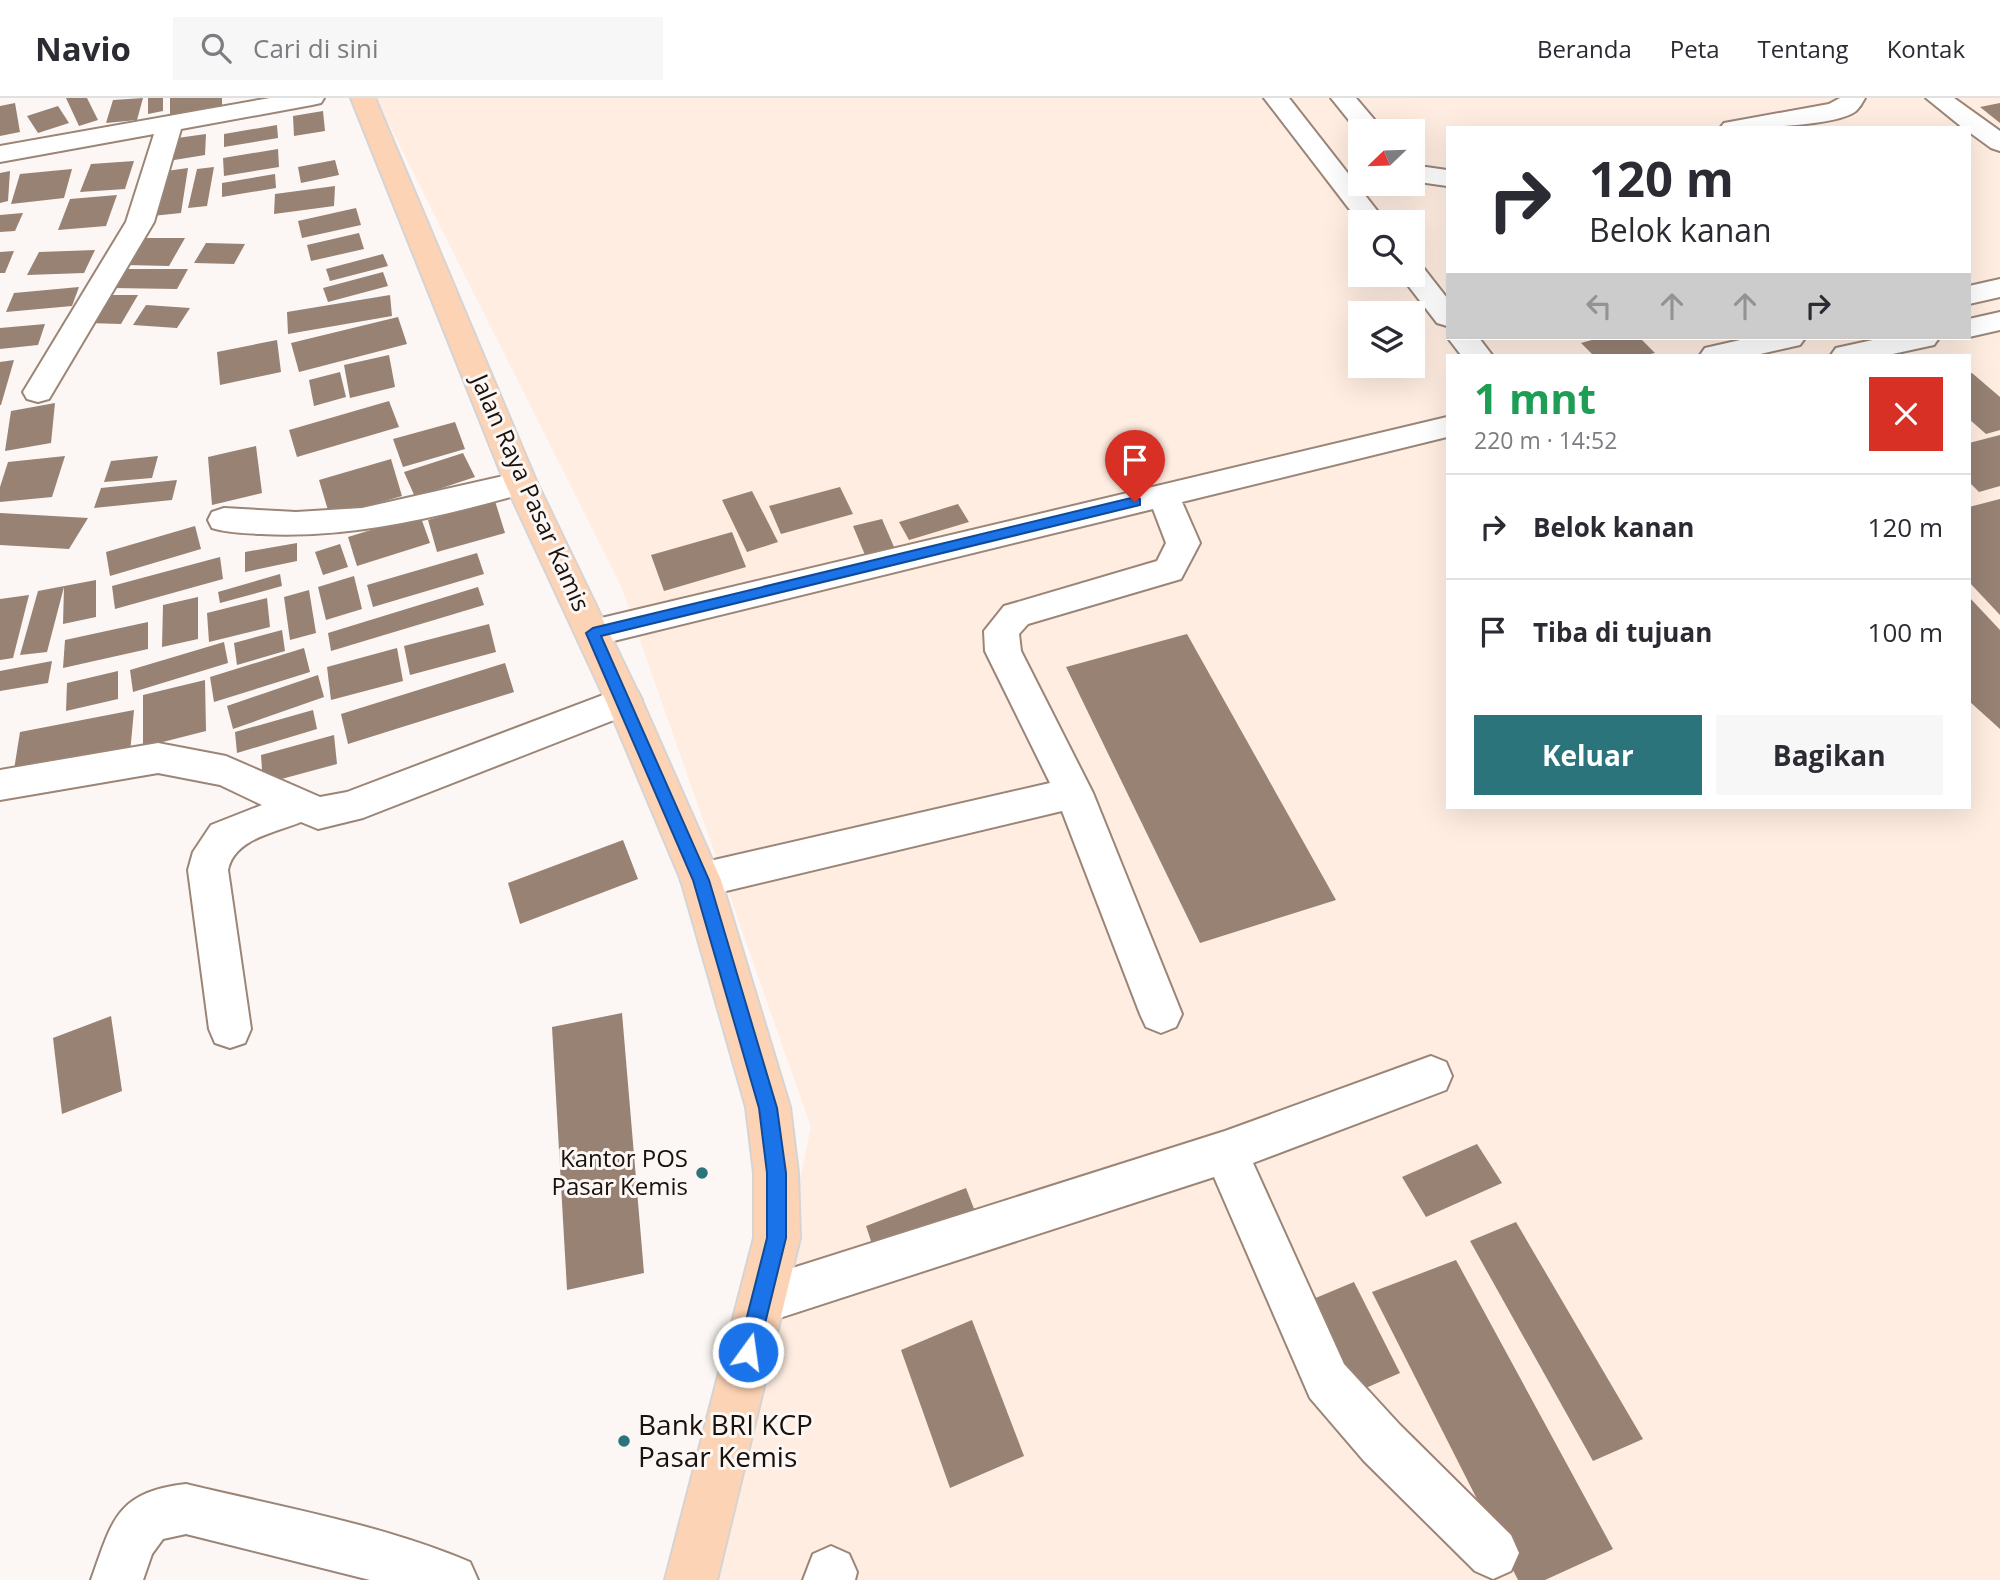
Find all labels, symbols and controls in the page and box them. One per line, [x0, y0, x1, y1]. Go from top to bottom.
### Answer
search box [173, 17, 663, 80]
text: Navio [35, 26, 131, 71]
icon: search [197, 29, 235, 67]
text: Cari di sini [253, 30, 379, 66]
text: Beranda [1537, 32, 1632, 65]
text: Peta [1670, 32, 1720, 65]
text: Tentang [1758, 32, 1849, 65]
text: Kontak [1887, 32, 1965, 65]
north arrow [1348, 119, 1424, 196]
map controls [1348, 119, 1425, 378]
text: 120 m [1589, 145, 1734, 211]
icon: right [1474, 154, 1565, 245]
text: Belok kanan [1589, 208, 1772, 251]
button: search [1348, 210, 1425, 287]
icon: left [1580, 287, 1618, 325]
icon: ahead [1653, 287, 1691, 325]
icon: ahead [1726, 287, 1764, 325]
icon: right [1799, 287, 1837, 325]
button: layers [1348, 301, 1425, 378]
street label: Jalan Raya Pasar Kamis [463, 367, 599, 616]
text: 1 mnt [1474, 369, 1596, 426]
button: close [1869, 377, 1943, 451]
text: 220 m · 14:52 [1474, 424, 1617, 456]
pin [1105, 430, 1165, 502]
icon: arrive [1116, 441, 1154, 479]
icon: right [1474, 508, 1512, 546]
text: Belok kanan [1533, 509, 1694, 545]
text: 120 m [1868, 509, 1943, 545]
icon: arrive [1474, 613, 1512, 651]
text: Tiba di tujuan [1533, 614, 1712, 650]
text: 100 m [1868, 614, 1943, 650]
button: Keluar [1474, 715, 1702, 795]
button: Bagikan [1716, 715, 1943, 795]
place label: Kantor POS Pasar Kemis [552, 1141, 688, 1202]
marker: Kantor POS Pasar Kemis [694, 1165, 710, 1181]
position arrow [711, 1315, 785, 1389]
place label: Bank BRI KCP Pasar Kemis [638, 1405, 813, 1475]
marker: Bank BRI KCP Pasar Kemis [616, 1433, 632, 1449]

